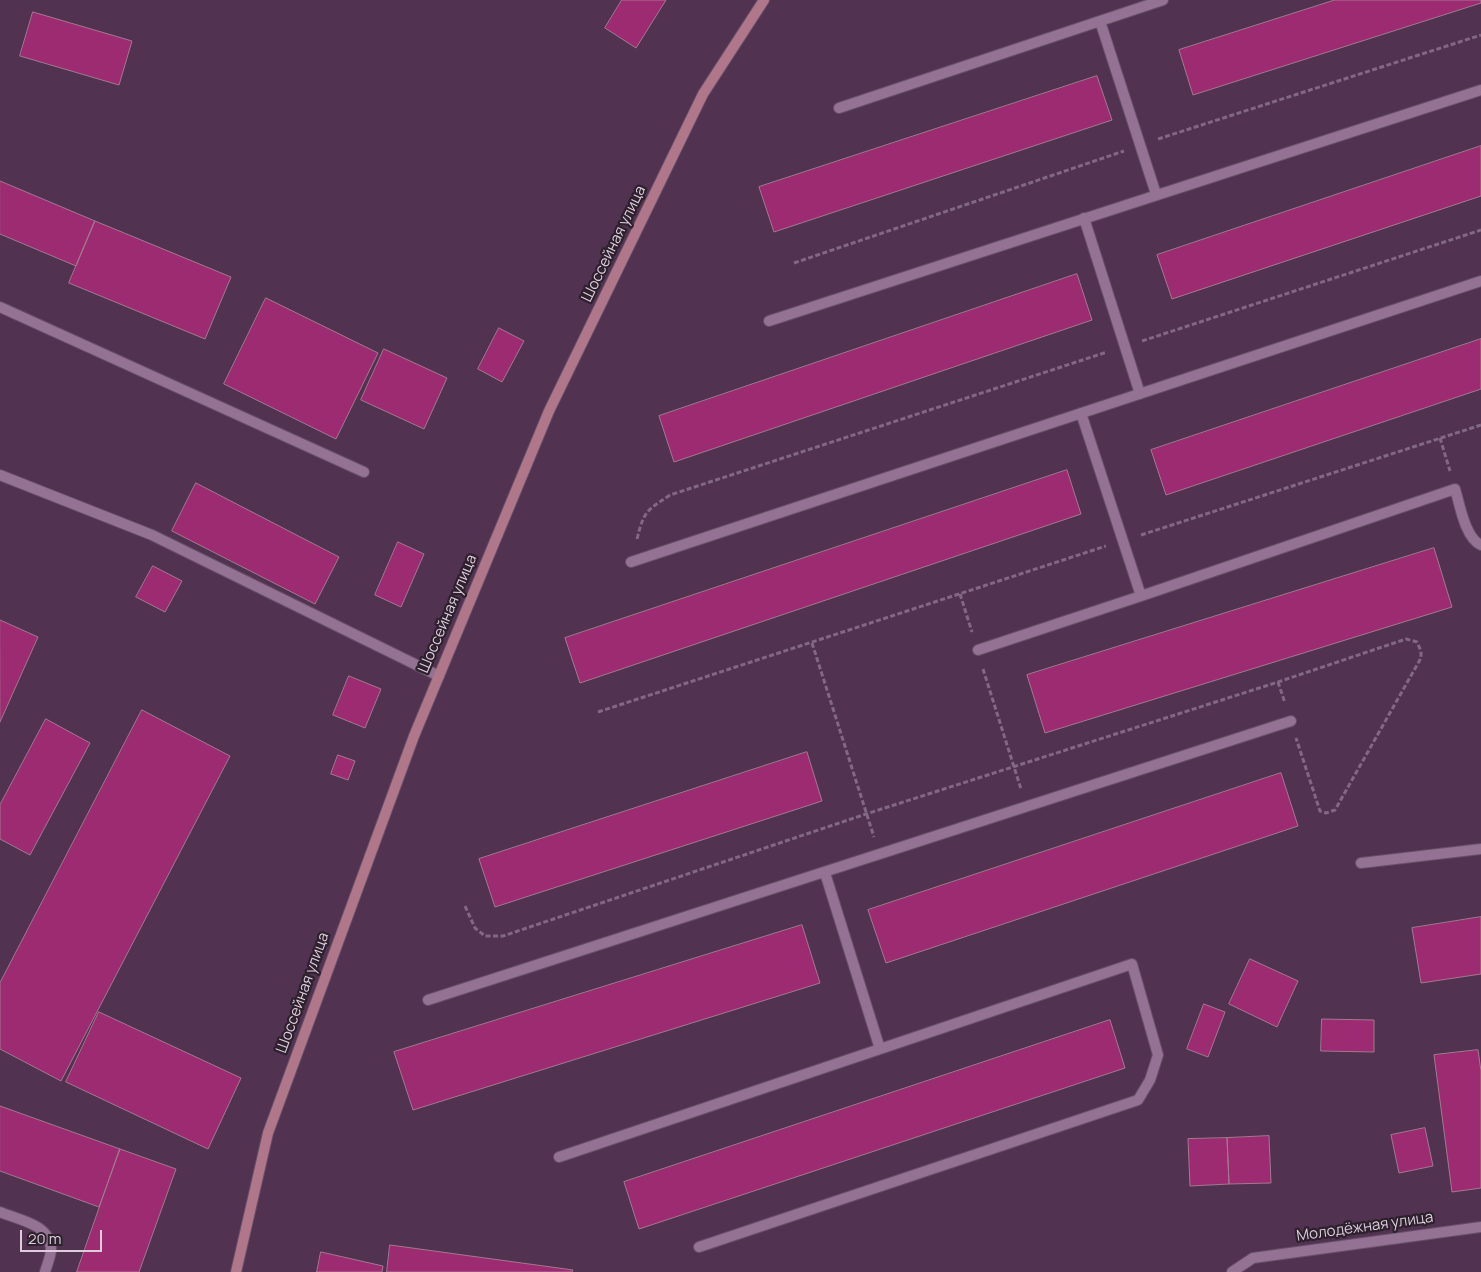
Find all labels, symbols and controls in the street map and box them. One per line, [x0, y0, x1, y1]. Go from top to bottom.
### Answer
street label: Шоссейная улица [578, 183, 650, 305]
street label: Шоссейная улица [415, 552, 481, 676]
street label: Шоссейная улица [273, 930, 333, 1056]
street label: Молодёжная улица [1296, 1209, 1434, 1245]
scale bar [22, 1220, 105, 1252]
text: 20 m [28, 1228, 61, 1249]

